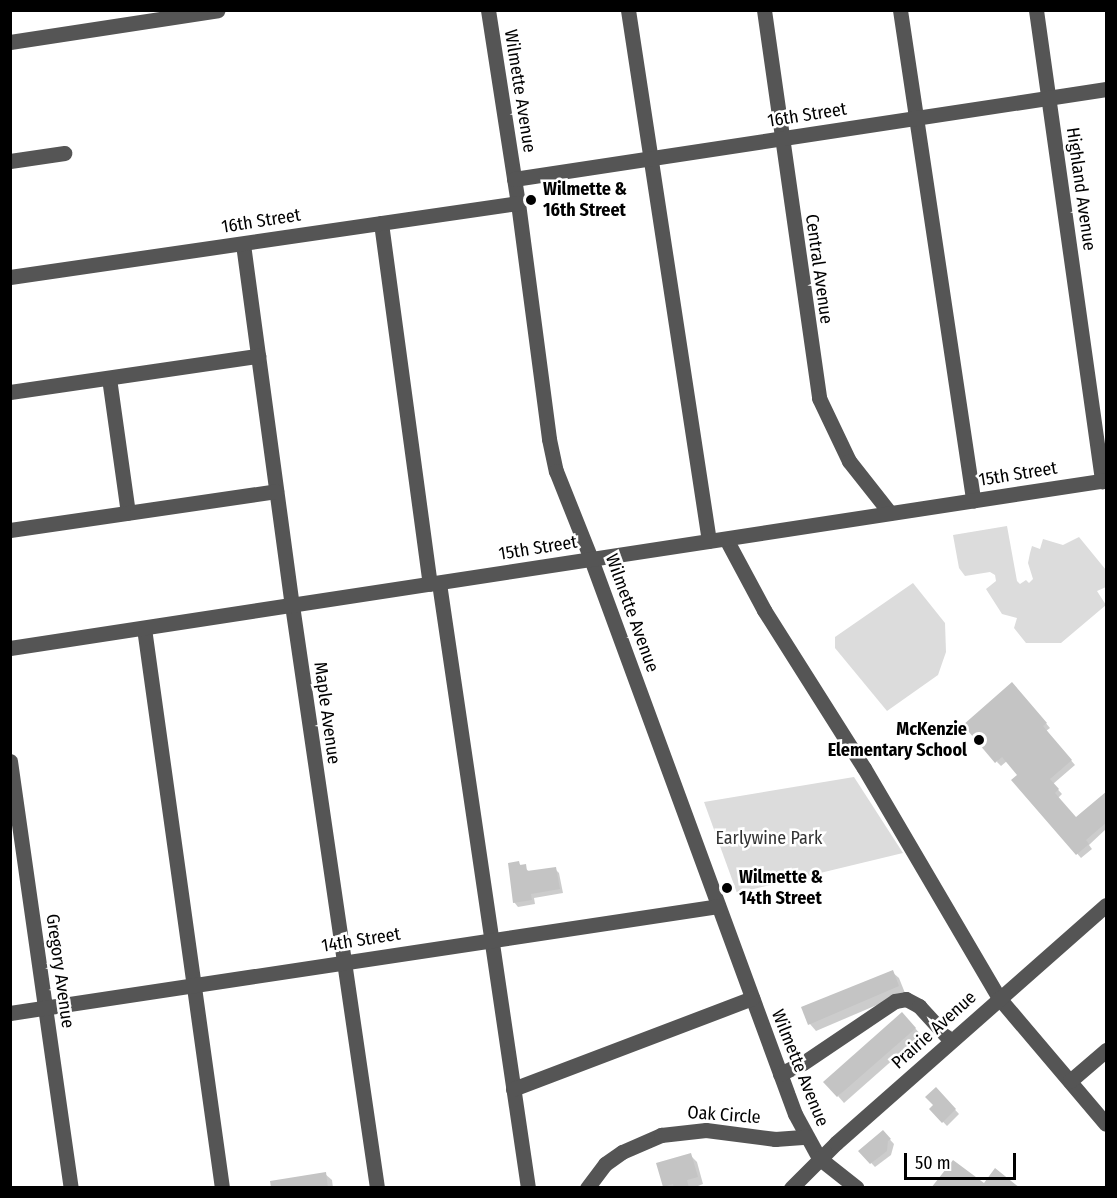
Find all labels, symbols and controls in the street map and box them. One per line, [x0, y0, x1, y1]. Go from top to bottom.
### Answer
street label: Wilmette Avenue [500, 28, 540, 154]
street label: 16th Street [766, 98, 848, 132]
street label: Highland Avenue [1062, 126, 1100, 252]
place label: Wilmette & 16th Street [543, 179, 627, 222]
marker: Wilmette & 16th Street [524, 193, 538, 207]
street label: 16th Street [220, 204, 302, 238]
street label: Central Avenue [801, 213, 837, 325]
street label: 15th Street [977, 457, 1059, 491]
street label: 15th Street [497, 531, 579, 565]
street label: Wilmette Avenue [601, 551, 663, 675]
street label: Maple Avenue [309, 660, 345, 766]
place label: McKenzie Elementary School [828, 719, 967, 762]
marker: McKenzie Elementary School [972, 733, 986, 747]
park label: Earlywine Park [716, 827, 822, 849]
place label: Wilmette & 14th Street [739, 867, 823, 910]
marker: Wilmette & 14th Street [720, 881, 734, 895]
street label: Gregory Avenue [41, 912, 79, 1030]
street label: 14th Street [320, 923, 402, 957]
street label: Prairie Avenue [887, 986, 981, 1074]
street label: Wilmette Avenue [767, 1006, 833, 1130]
street label: Oak Circle [687, 1102, 761, 1128]
scale bar [907, 1141, 1020, 1179]
text: 50 m [915, 1152, 951, 1174]

